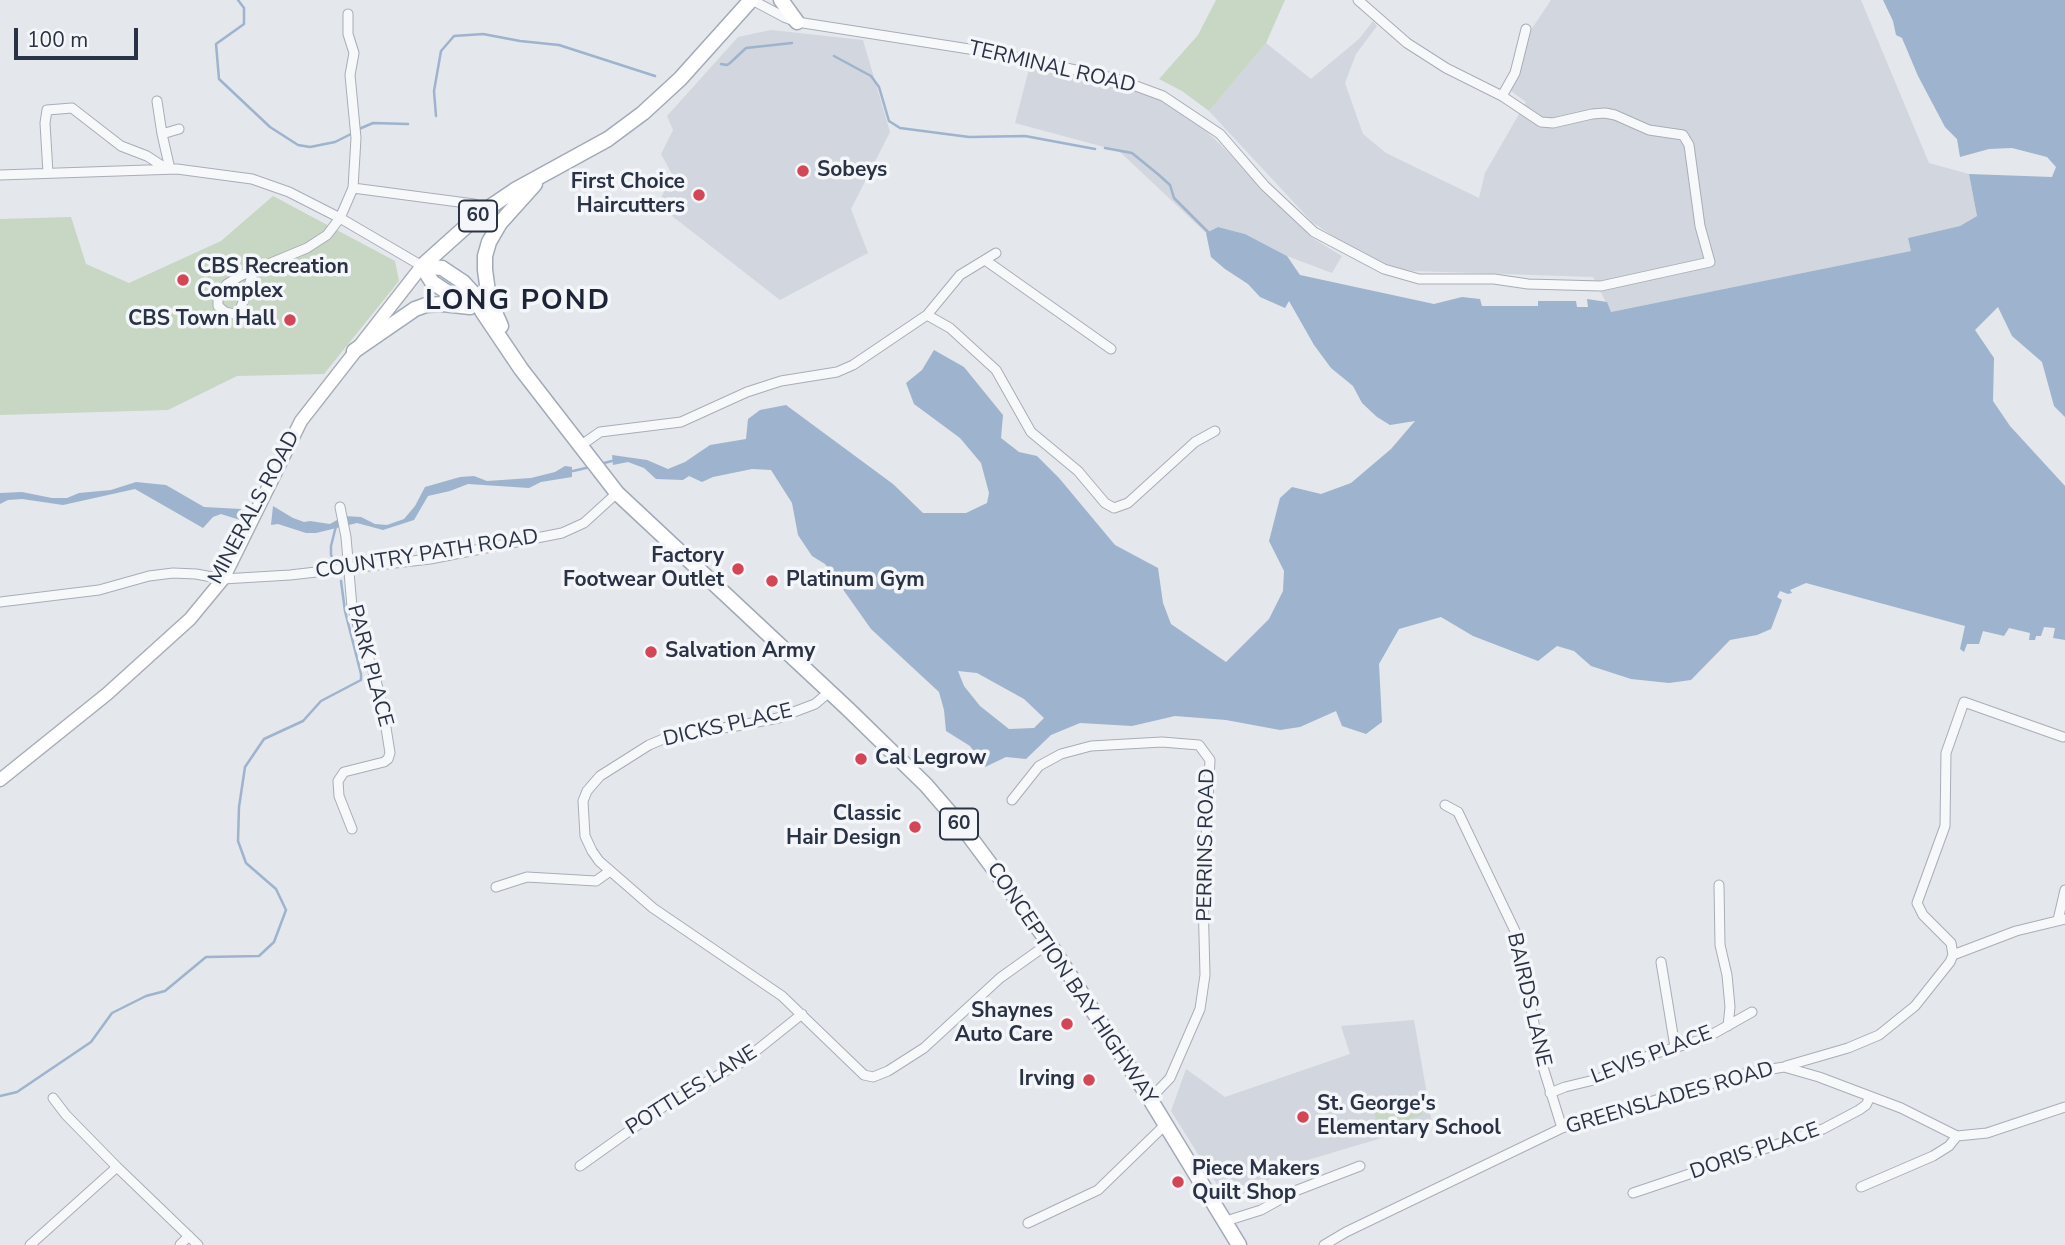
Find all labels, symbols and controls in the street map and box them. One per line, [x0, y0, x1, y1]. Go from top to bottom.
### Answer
scale bar [18, 14, 142, 58]
text: 100 m [27, 26, 88, 54]
street label: TERMINAL ROAD [966, 37, 1138, 99]
place label: Sobeys [817, 158, 887, 184]
marker: Sobeys [795, 163, 811, 179]
place label: First Choice Haircutters [571, 170, 685, 220]
marker: First Choice Haircutters [691, 187, 707, 203]
road number: 60 [459, 200, 497, 232]
place label: CBS Recreation Complex [197, 255, 349, 305]
marker: CBS Recreation Complex [175, 272, 191, 288]
district label: LONG POND [426, 285, 610, 319]
place label: CBS Town Hall [128, 307, 276, 333]
marker: CBS Town Hall [282, 312, 298, 328]
street label: MINERALS ROAD [204, 427, 306, 589]
street label: COUNTRY PATH ROAD [314, 525, 540, 585]
place label: Factory Footwear Outlet [563, 544, 724, 594]
marker: Factory Footwear Outlet [730, 561, 746, 577]
place label: Platinum Gym [786, 568, 925, 594]
marker: Platinum Gym [764, 573, 780, 589]
street label: PARK PLACE [341, 602, 397, 730]
place label: Salvation Army [665, 639, 815, 665]
marker: Salvation Army [643, 644, 659, 660]
street label: DICKS PLACE [661, 699, 795, 753]
place label: Cal Legrow [875, 746, 986, 772]
marker: Cal Legrow [853, 751, 869, 767]
street label: PERRINS ROAD [1193, 768, 1221, 922]
place label: Classic Hair Design [786, 802, 901, 852]
road number: 60 [940, 808, 978, 839]
marker: Classic Hair Design [907, 819, 923, 835]
street label: CONCEPTION BAY HIGHWAY [980, 858, 1162, 1110]
street label: BAIRDS LANE [1500, 931, 1556, 1069]
place label: Shaynes Auto Care [955, 999, 1053, 1049]
marker: Shaynes Auto Care [1059, 1016, 1075, 1032]
street label: LEVIS PLACE [1588, 1021, 1716, 1091]
street label: POTTLES LANE [622, 1041, 762, 1141]
street label: GREENSLADES ROAD [1563, 1057, 1777, 1141]
place label: Irving [1019, 1067, 1075, 1093]
marker: Irving [1081, 1072, 1097, 1088]
place label: St. George's Elementary School [1317, 1092, 1501, 1142]
marker: St. George's Elementary School [1295, 1109, 1311, 1125]
street label: DORIS PLACE [1687, 1118, 1823, 1186]
place label: Piece Makers Quilt Shop [1192, 1157, 1320, 1207]
marker: Piece Makers Quilt Shop [1170, 1174, 1186, 1190]

